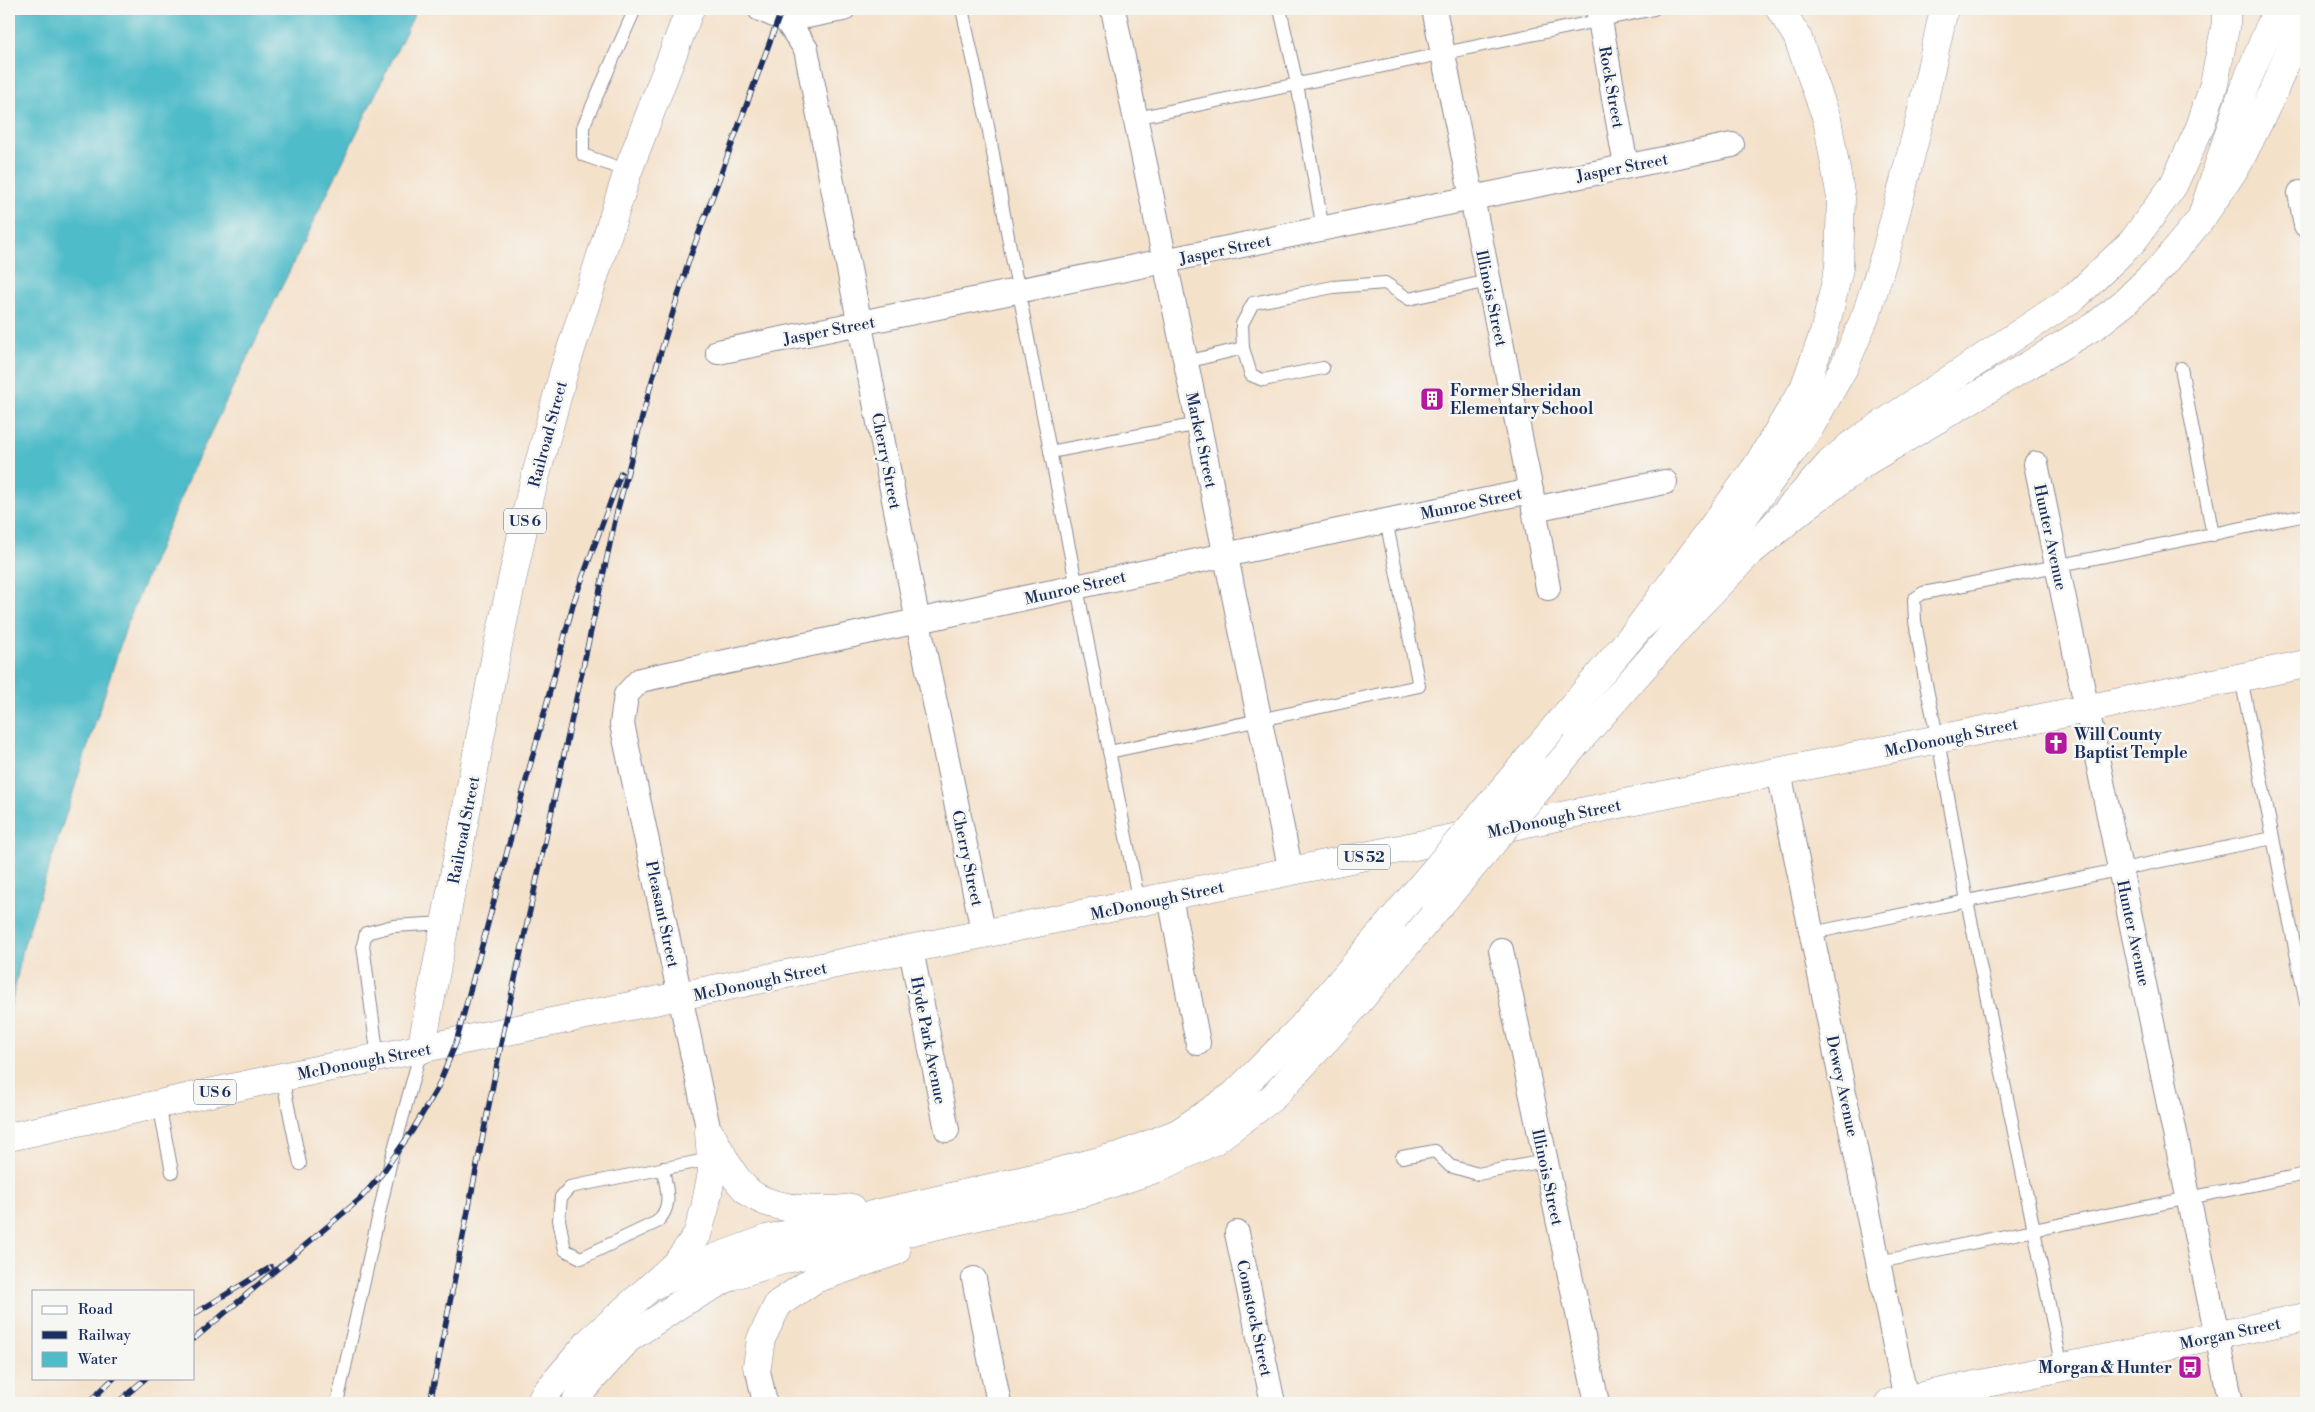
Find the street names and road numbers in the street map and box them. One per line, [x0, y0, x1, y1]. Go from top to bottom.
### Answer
street label: Rock Street [1594, 45, 1628, 130]
street label: Jasper Street [1574, 149, 1670, 187]
street label: Jasper Street [1177, 230, 1273, 270]
street label: Illinois Street [1471, 248, 1511, 349]
street label: Jasper Street [781, 312, 877, 350]
street label: Railroad Street [524, 379, 572, 490]
street label: Market Street [1181, 390, 1221, 490]
street label: Cherry Street [867, 411, 905, 511]
street label: Hunter Avenue [2029, 482, 2071, 592]
street label: Munroe Street [1419, 483, 1524, 525]
road number: US 6 [504, 508, 546, 534]
street label: Munroe Street [1023, 567, 1128, 609]
street label: McDonough Street [1883, 714, 2020, 762]
street label: Railroad Street [444, 774, 484, 886]
street label: McDonough Street [1486, 795, 1623, 843]
street label: Cherry Street [947, 808, 987, 908]
road number: US 52 [1338, 844, 1390, 870]
street label: Pleasant Street [641, 859, 683, 970]
street label: McDonough Street [1089, 877, 1226, 925]
street label: Hunter Avenue [2112, 878, 2154, 988]
street label: McDonough Street [692, 958, 829, 1006]
street label: Hyde Park Avenue [906, 975, 950, 1106]
street label: Dewey Avenue [1822, 1034, 1863, 1139]
street label: McDonough Street [296, 1039, 433, 1085]
road number: US 6 [194, 1080, 236, 1104]
street label: Illinois Street [1527, 1127, 1567, 1228]
street label: Comstock Street [1232, 1258, 1276, 1379]
street label: Morgan Street [2178, 1313, 2283, 1354]

